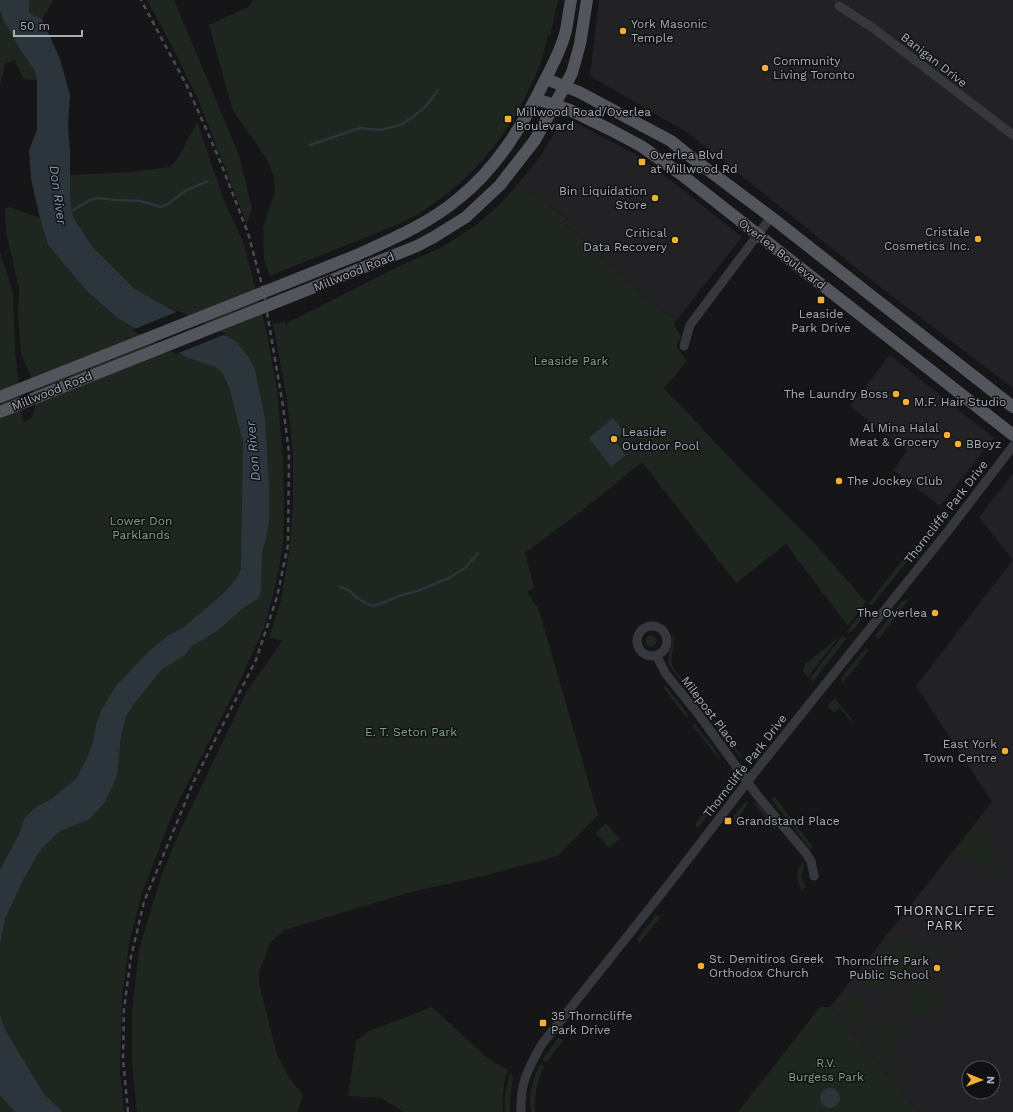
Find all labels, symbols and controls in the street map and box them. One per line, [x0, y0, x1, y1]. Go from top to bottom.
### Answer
scale bar [14, 12, 82, 38]
place label: York Masonic Temple [631, 17, 708, 45]
text: 50 m [20, 19, 50, 33]
marker: York Masonic Temple [618, 26, 628, 36]
street label: Banigan Drive [898, 30, 970, 90]
place label: Community Living Toronto [773, 54, 855, 82]
marker: Community Living Toronto [760, 63, 770, 73]
place label: Millwood Road/Overlea Boulevard [516, 105, 651, 133]
marker: Millwood Road/Overlea Boulevard [503, 114, 513, 124]
place label: Overlea Blvd at Millwood Rd [650, 148, 737, 176]
marker: Overlea Blvd at Millwood Rd [637, 157, 647, 167]
water label: Don River [46, 164, 70, 227]
place label: Bin Liquidation Store [559, 184, 647, 212]
marker: Bin Liquidation Store [650, 193, 660, 203]
street label: Overlea Boulevard [736, 216, 828, 292]
place label: Cristale Cosmetics Inc. [884, 225, 970, 253]
place label: Critical Data Recovery [583, 226, 668, 254]
marker: Cristale Cosmetics Inc. [973, 234, 983, 244]
marker: Critical Data Recovery [670, 235, 680, 245]
street label: Millwood Road [312, 249, 396, 295]
marker: Leaside Park Drive [816, 295, 826, 305]
place label: Leaside Park Drive [791, 307, 851, 335]
park label: Leaside Park [534, 354, 608, 368]
street label: Millwood Road [10, 368, 94, 414]
place label: The Laundry Boss [784, 387, 888, 401]
marker: The Laundry Boss [891, 389, 901, 399]
place label: M.F. Hair Studio [914, 395, 1006, 409]
marker: M.F. Hair Studio [901, 397, 911, 407]
water label: Don River [243, 420, 263, 481]
place label: Al Mina Halal Meat & Grocery [849, 421, 940, 449]
place label: Leaside Outdoor Pool [622, 425, 700, 453]
marker: Al Mina Halal Meat & Grocery [942, 430, 952, 440]
marker: Leaside Outdoor Pool [609, 434, 619, 444]
place label: BBoyz [966, 437, 1001, 451]
marker: BBoyz [953, 439, 963, 449]
street label: Thorncliffe Park Drive [901, 457, 991, 566]
place label: The Jockey Club [847, 474, 943, 488]
marker: The Jockey Club [834, 476, 844, 486]
park label: Lower Don Parklands [110, 514, 172, 542]
place label: The Overlea [857, 606, 927, 620]
marker: The Overlea [930, 608, 940, 618]
street label: Milepost Place [679, 674, 741, 750]
street label: Thorncliffe Park Drive [700, 711, 790, 820]
park label: E. T. Seton Park [365, 725, 457, 739]
place label: East York Town Centre [923, 737, 997, 765]
marker: East York Town Centre [1000, 746, 1010, 756]
place label: Grandstand Place [736, 814, 840, 828]
marker: Grandstand Place [723, 816, 733, 826]
district label: THORNCLIFFE PARK [895, 903, 996, 933]
place label: St. Demitiros Greek Orthodox Church [709, 952, 824, 980]
place label: Thorncliffe Park Public School [835, 954, 929, 982]
marker: St. Demitiros Greek Orthodox Church [696, 961, 706, 971]
marker: Thorncliffe Park Public School [932, 963, 942, 973]
place label: 35 Thorncliffe Park Drive [551, 1009, 633, 1037]
marker: 35 Thorncliffe Park Drive [538, 1018, 548, 1028]
park label: R.V. Burgess Park [788, 1056, 864, 1084]
north arrow [961, 1060, 1001, 1100]
text: N [984, 1076, 997, 1084]

